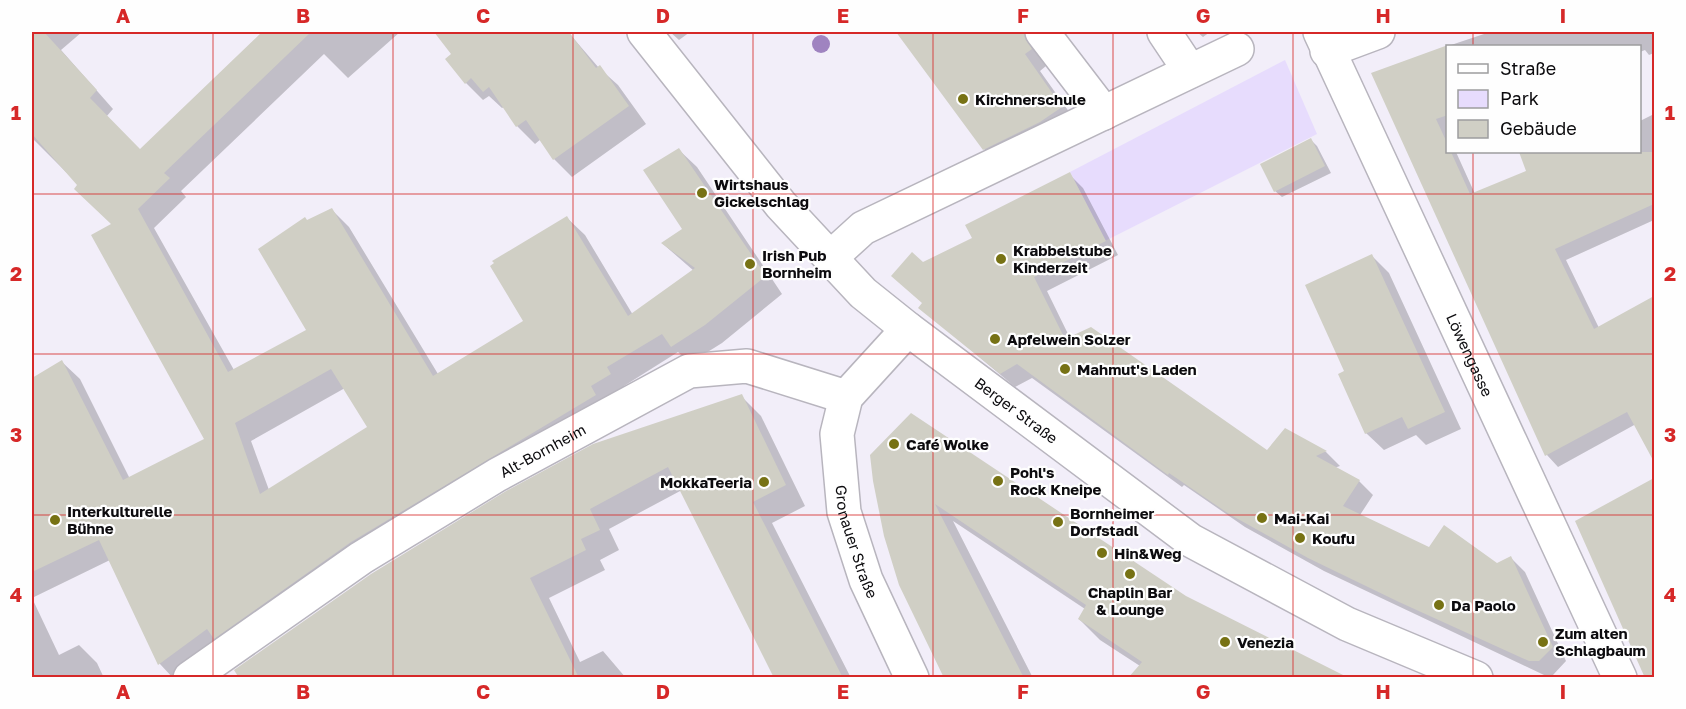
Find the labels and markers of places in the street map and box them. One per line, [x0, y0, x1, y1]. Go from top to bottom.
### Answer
place label: Kirchnerschule [975, 90, 1086, 108]
marker: Kirchnerschule [956, 92, 970, 106]
place label: Wirtshaus Gickelschlag [714, 175, 809, 210]
marker: Wirtshaus Gickelschlag [695, 186, 709, 200]
place label: Krabbelstube Kinderzeit [1013, 241, 1112, 276]
place label: Irish Pub Bornheim [762, 246, 832, 281]
marker: Krabbelstube Kinderzeit [994, 252, 1008, 266]
marker: Irish Pub Bornheim [743, 257, 757, 271]
place label: Apfelwein Solzer [1007, 330, 1131, 348]
marker: Apfelwein Solzer [988, 332, 1002, 346]
place label: Mahmut's Laden [1077, 360, 1197, 378]
marker: Mahmut's Laden [1058, 362, 1072, 376]
place label: Café Wolke [906, 435, 989, 453]
marker: Café Wolke [887, 437, 901, 451]
place label: Pohl's Rock Kneipe [1010, 463, 1101, 498]
place label: MokkaTeeria [660, 473, 752, 491]
marker: Pohl's Rock Kneipe [991, 474, 1005, 488]
marker: MokkaTeeria [757, 475, 771, 489]
place label: Interkulturelle Bühne [67, 502, 173, 537]
place label: Bornheimer Dorfstadl [1070, 504, 1155, 539]
place label: Mai-Kai [1274, 509, 1329, 527]
marker: Mai-Kai [1255, 511, 1269, 525]
marker: Interkulturelle Bühne [48, 513, 62, 527]
marker: Bornheimer Dorfstadl [1051, 515, 1065, 529]
place label: Koufu [1312, 529, 1355, 547]
marker: Koufu [1293, 531, 1307, 545]
place label: Hin&Weg [1114, 544, 1182, 562]
marker: Hin&Weg [1095, 546, 1109, 560]
marker: Chaplin Bar & Lounge [1123, 567, 1137, 581]
place label: Chaplin Bar & Lounge [1088, 583, 1173, 618]
place label: Da Paolo [1451, 596, 1516, 614]
marker: Da Paolo [1432, 598, 1446, 612]
place label: Zum alten Schlagbaum [1555, 624, 1646, 659]
place label: Venezia [1237, 633, 1294, 651]
marker: Venezia [1218, 635, 1232, 649]
marker: Zum alten Schlagbaum [1536, 635, 1550, 649]

